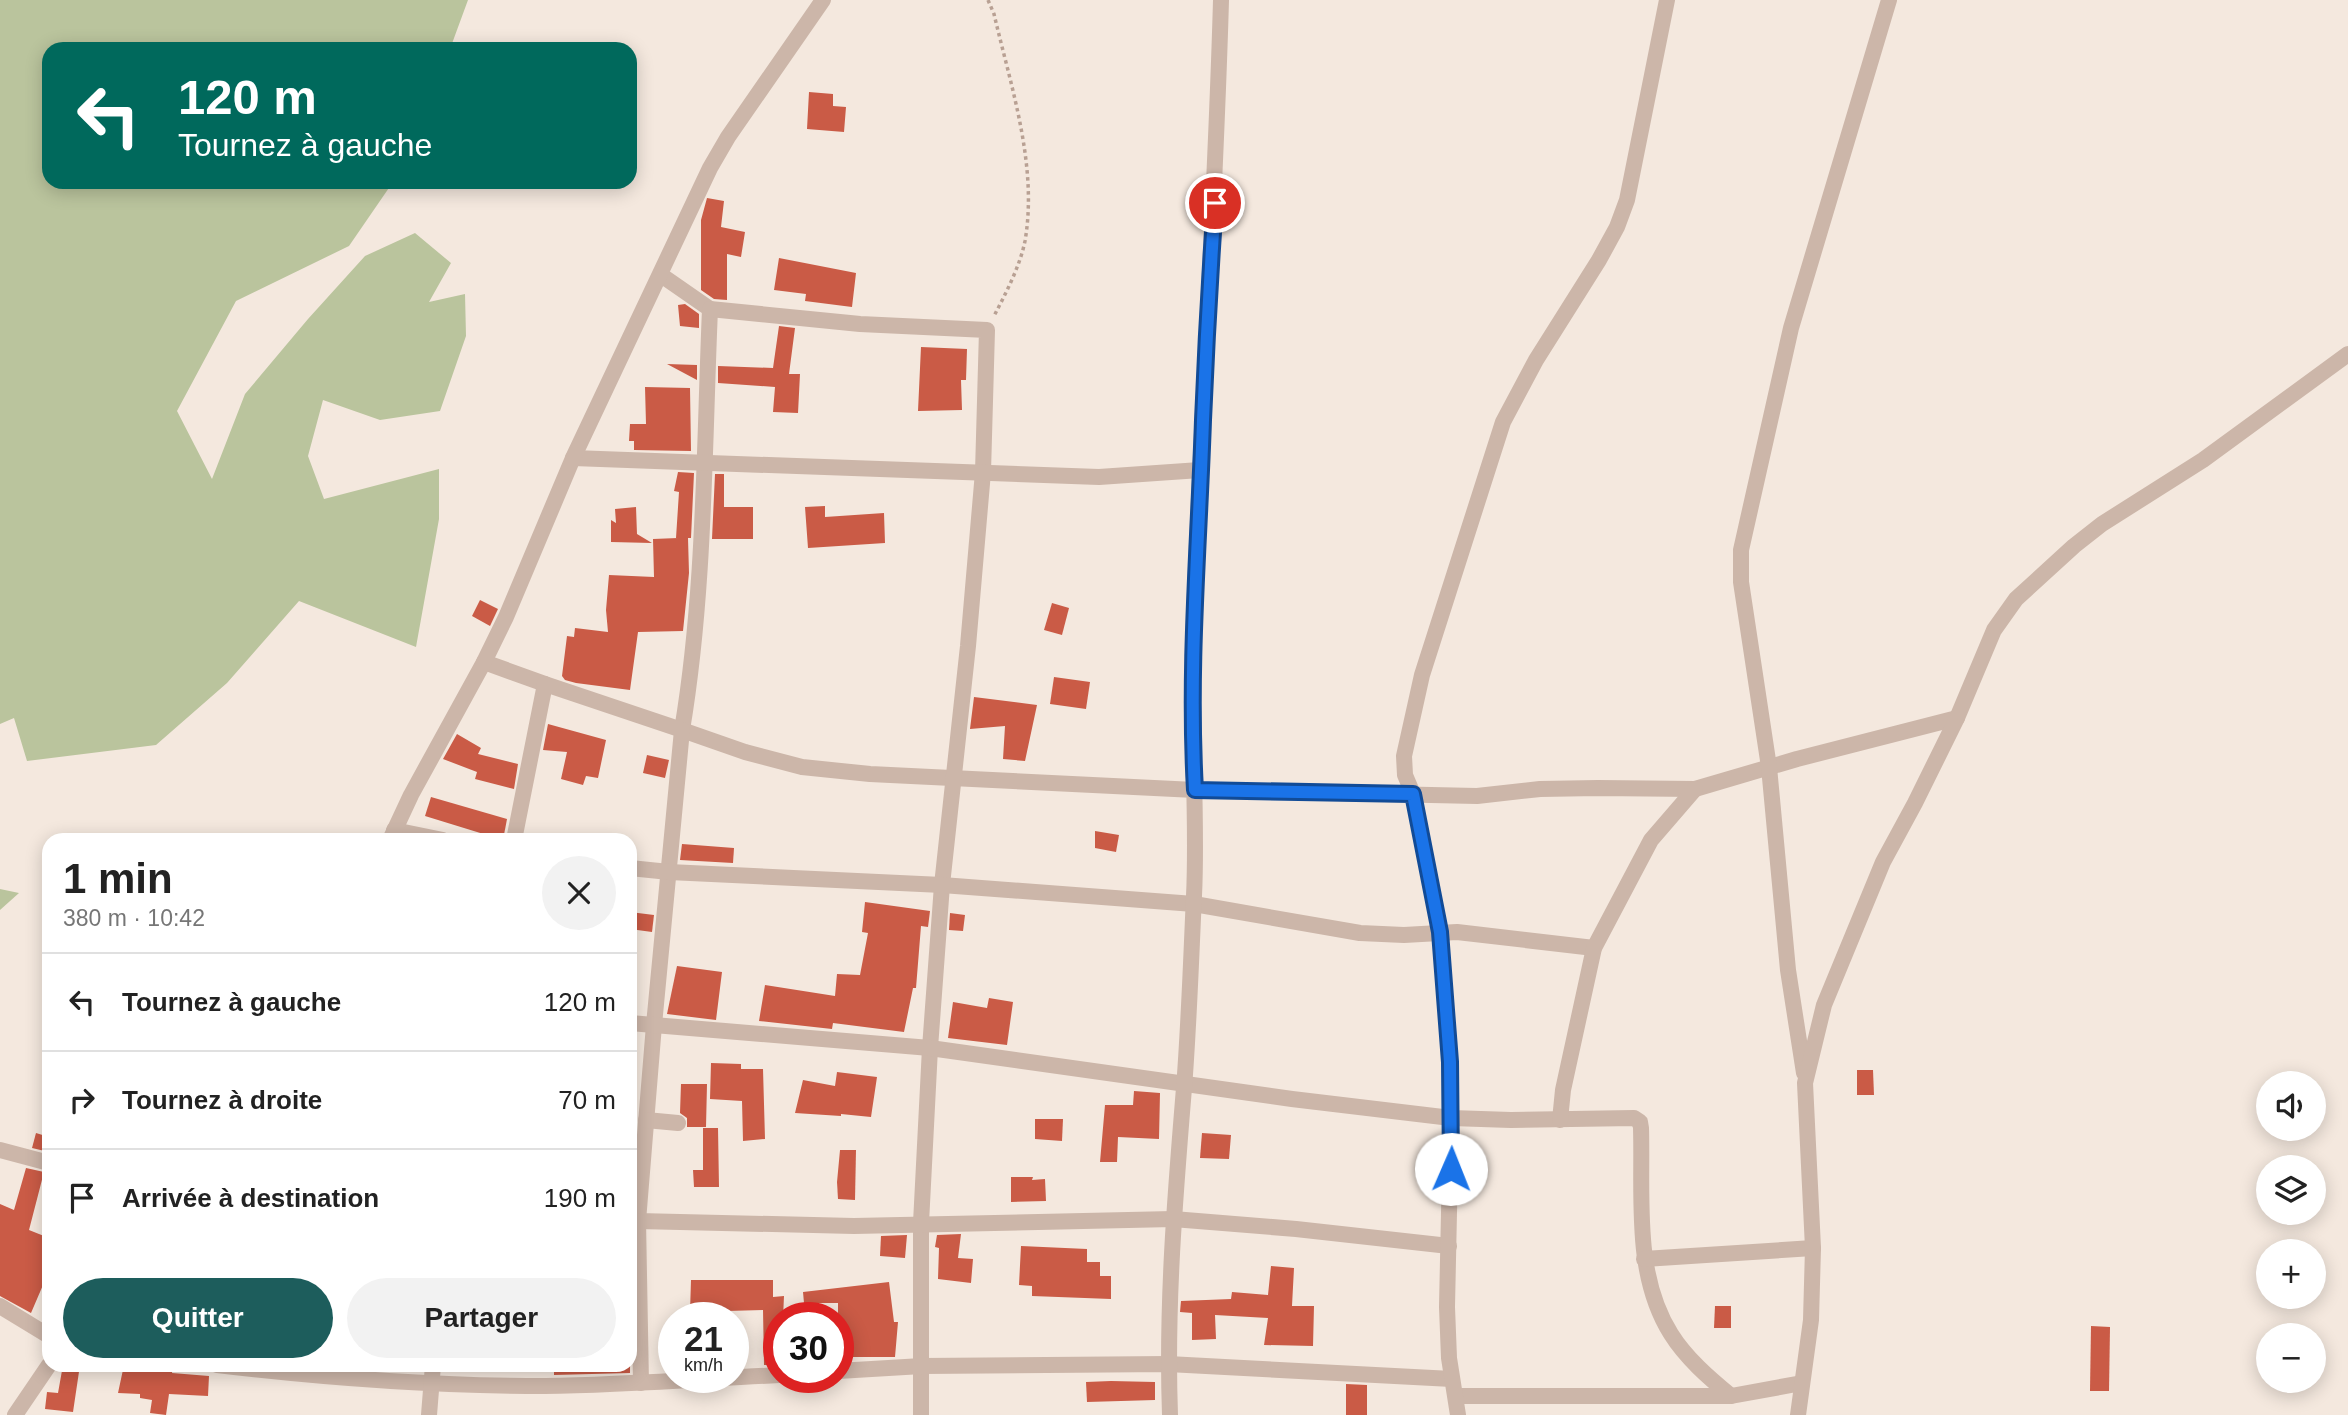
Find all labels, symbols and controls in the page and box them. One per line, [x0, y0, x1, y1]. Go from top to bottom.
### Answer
icon: left [63, 70, 154, 161]
text: 120 m [178, 70, 317, 124]
text: Tournez à gauche [178, 127, 432, 163]
pin [1185, 173, 1245, 233]
icon: arrive [1196, 184, 1234, 222]
text: 1 min [63, 855, 173, 902]
button: close [542, 856, 616, 930]
text: 380 m · 10:42 [63, 905, 205, 931]
icon: left [63, 983, 101, 1021]
text: Tournez à gauche [122, 987, 341, 1017]
text: 120 m [544, 987, 616, 1017]
map controls [2256, 1071, 2326, 1393]
button: sound [2256, 1071, 2326, 1141]
icon: right [63, 1081, 101, 1119]
text: Tournez à droite [122, 1085, 322, 1115]
text: 70 m [558, 1085, 616, 1115]
position arrow [1414, 1132, 1488, 1206]
button: layers [2256, 1155, 2326, 1225]
icon: arrive [63, 1179, 101, 1217]
text: Arrivée à destination [122, 1183, 379, 1213]
text: 190 m [544, 1183, 616, 1213]
button: + [2256, 1239, 2326, 1309]
button: Quitter [63, 1278, 333, 1358]
button: Partager [347, 1278, 616, 1358]
speed limit sign: 30 [763, 1302, 854, 1393]
text: 21 [684, 1319, 723, 1358]
button: − [2256, 1323, 2326, 1393]
text: km/h [684, 1355, 723, 1375]

